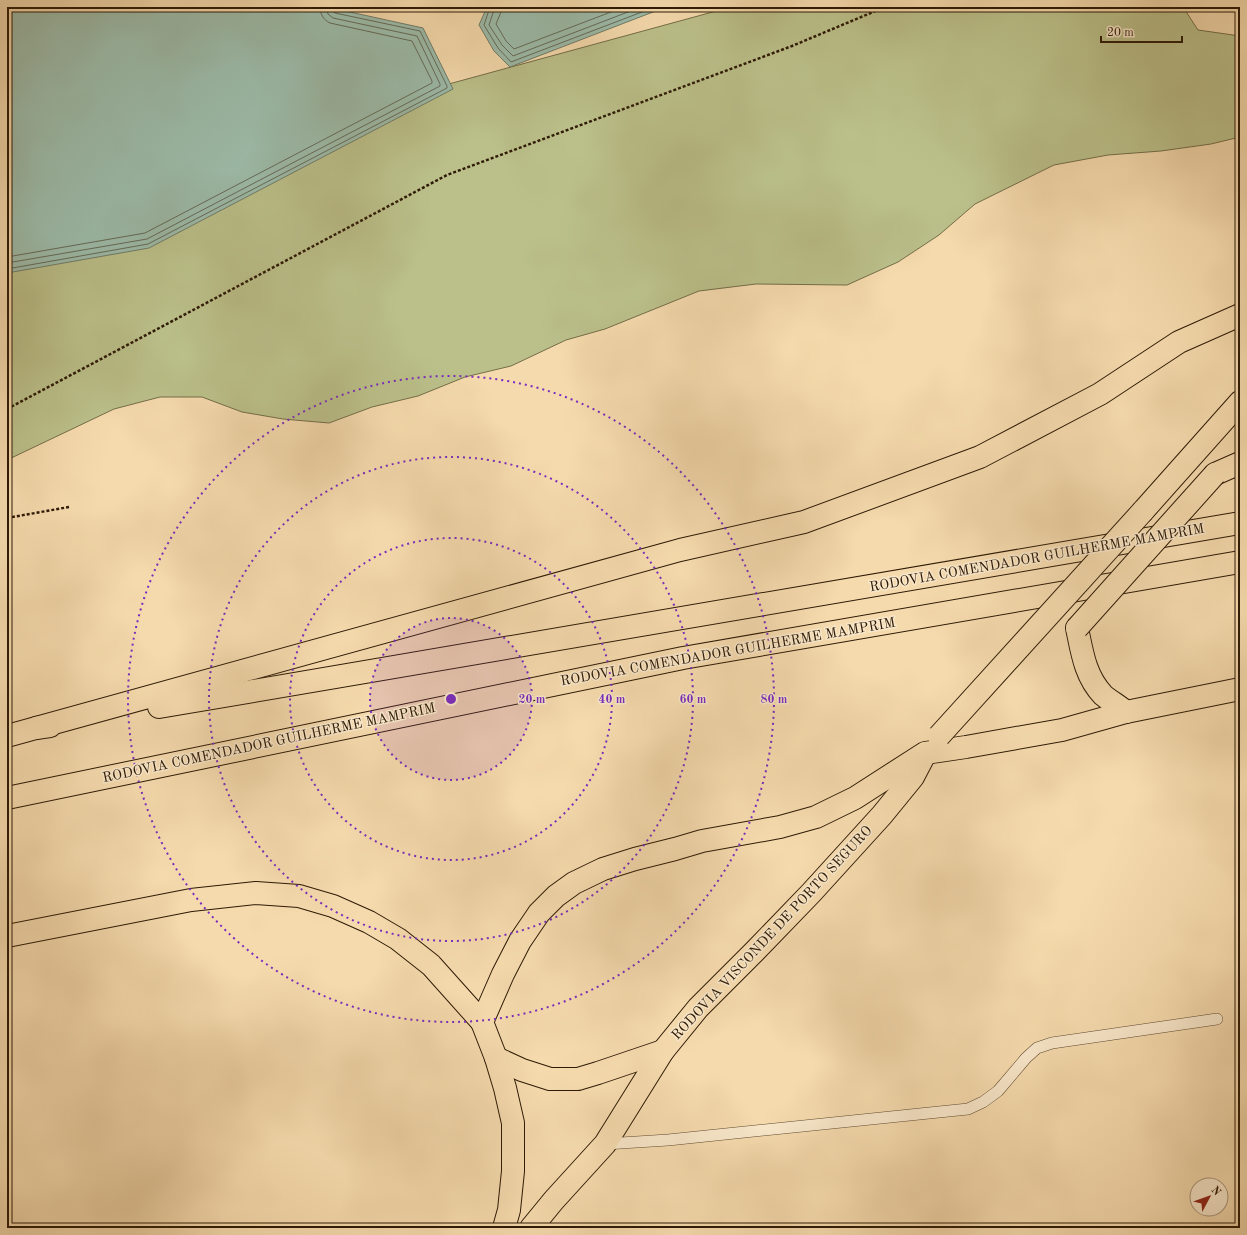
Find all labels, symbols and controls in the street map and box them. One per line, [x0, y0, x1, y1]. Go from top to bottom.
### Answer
scale bar [1101, 18, 1182, 44]
text: 20 m [1107, 27, 1134, 39]
street label: RODOVIA COMENDADOR GUILHERME MAMPRIM [868, 522, 1206, 594]
street label: RODOVIA COMENDADOR GUILHERME MAMPRIM [559, 616, 897, 688]
centre of rings [444, 692, 458, 706]
text: 20 m [519, 694, 546, 706]
text: 40 m [599, 694, 626, 706]
text: 60 m [680, 694, 707, 706]
text: 80 m [761, 694, 788, 706]
street label: RODOVIA COMENDADOR GUILHERME MAMPRIM [101, 701, 437, 785]
street label: RODOVIA VISCONDE DE PORTO SEGURO [669, 823, 875, 1043]
north arrow [1189, 1177, 1229, 1217]
text: N [1209, 1185, 1223, 1199]

